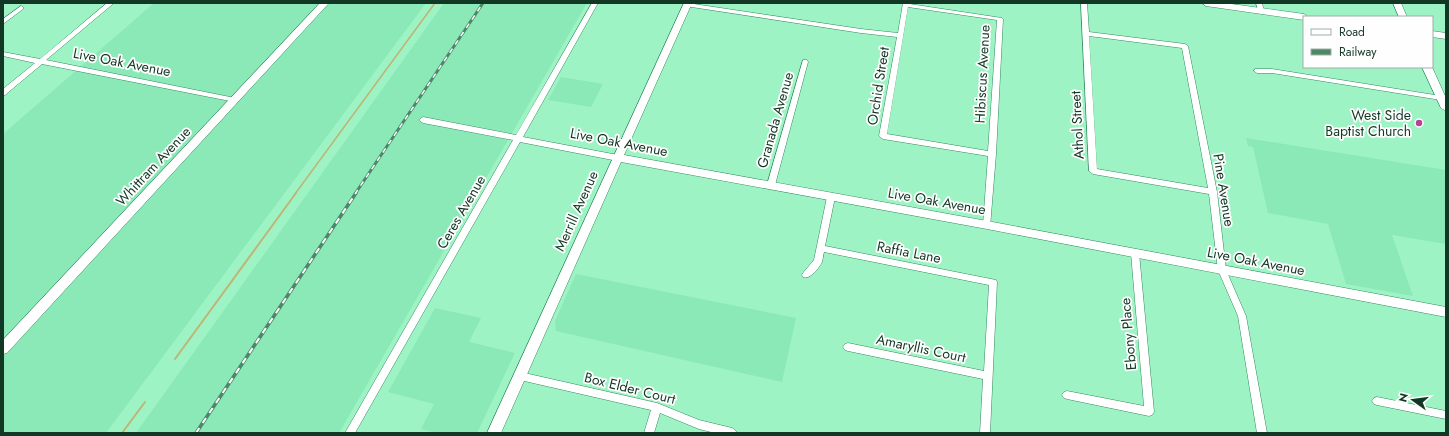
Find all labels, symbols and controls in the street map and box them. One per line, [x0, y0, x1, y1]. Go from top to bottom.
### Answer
legend [1303, 16, 1433, 68]
text: Road [1339, 23, 1365, 41]
street label: Hibiscus Avenue [969, 24, 995, 124]
street label: Live Oak Avenue [71, 43, 173, 81]
text: Railway [1339, 43, 1377, 61]
street label: Orchid Street [862, 45, 894, 127]
street label: Granada Avenue [752, 70, 798, 170]
street label: Athol Street [1065, 90, 1089, 160]
place label: West Side Baptist Church [1325, 105, 1411, 141]
marker: West Side Baptist Church [1414, 118, 1424, 128]
street label: Whittram Avenue [111, 122, 195, 210]
street label: Live Oak Avenue [568, 123, 670, 161]
street label: Pine Avenue [1208, 152, 1240, 228]
street label: Merrill Avenue [549, 168, 603, 254]
street label: Ceres Avenue [432, 171, 490, 253]
street label: Live Oak Avenue [886, 183, 988, 219]
street label: Raffia Lane [875, 236, 943, 268]
street label: Live Oak Avenue [1205, 242, 1307, 280]
street label: Ebony Place [1115, 297, 1141, 371]
street label: Amaryllis Court [874, 329, 968, 367]
street label: Box Elder Court [582, 367, 678, 409]
north arrow [1393, 380, 1433, 420]
text: N [1394, 391, 1412, 404]

